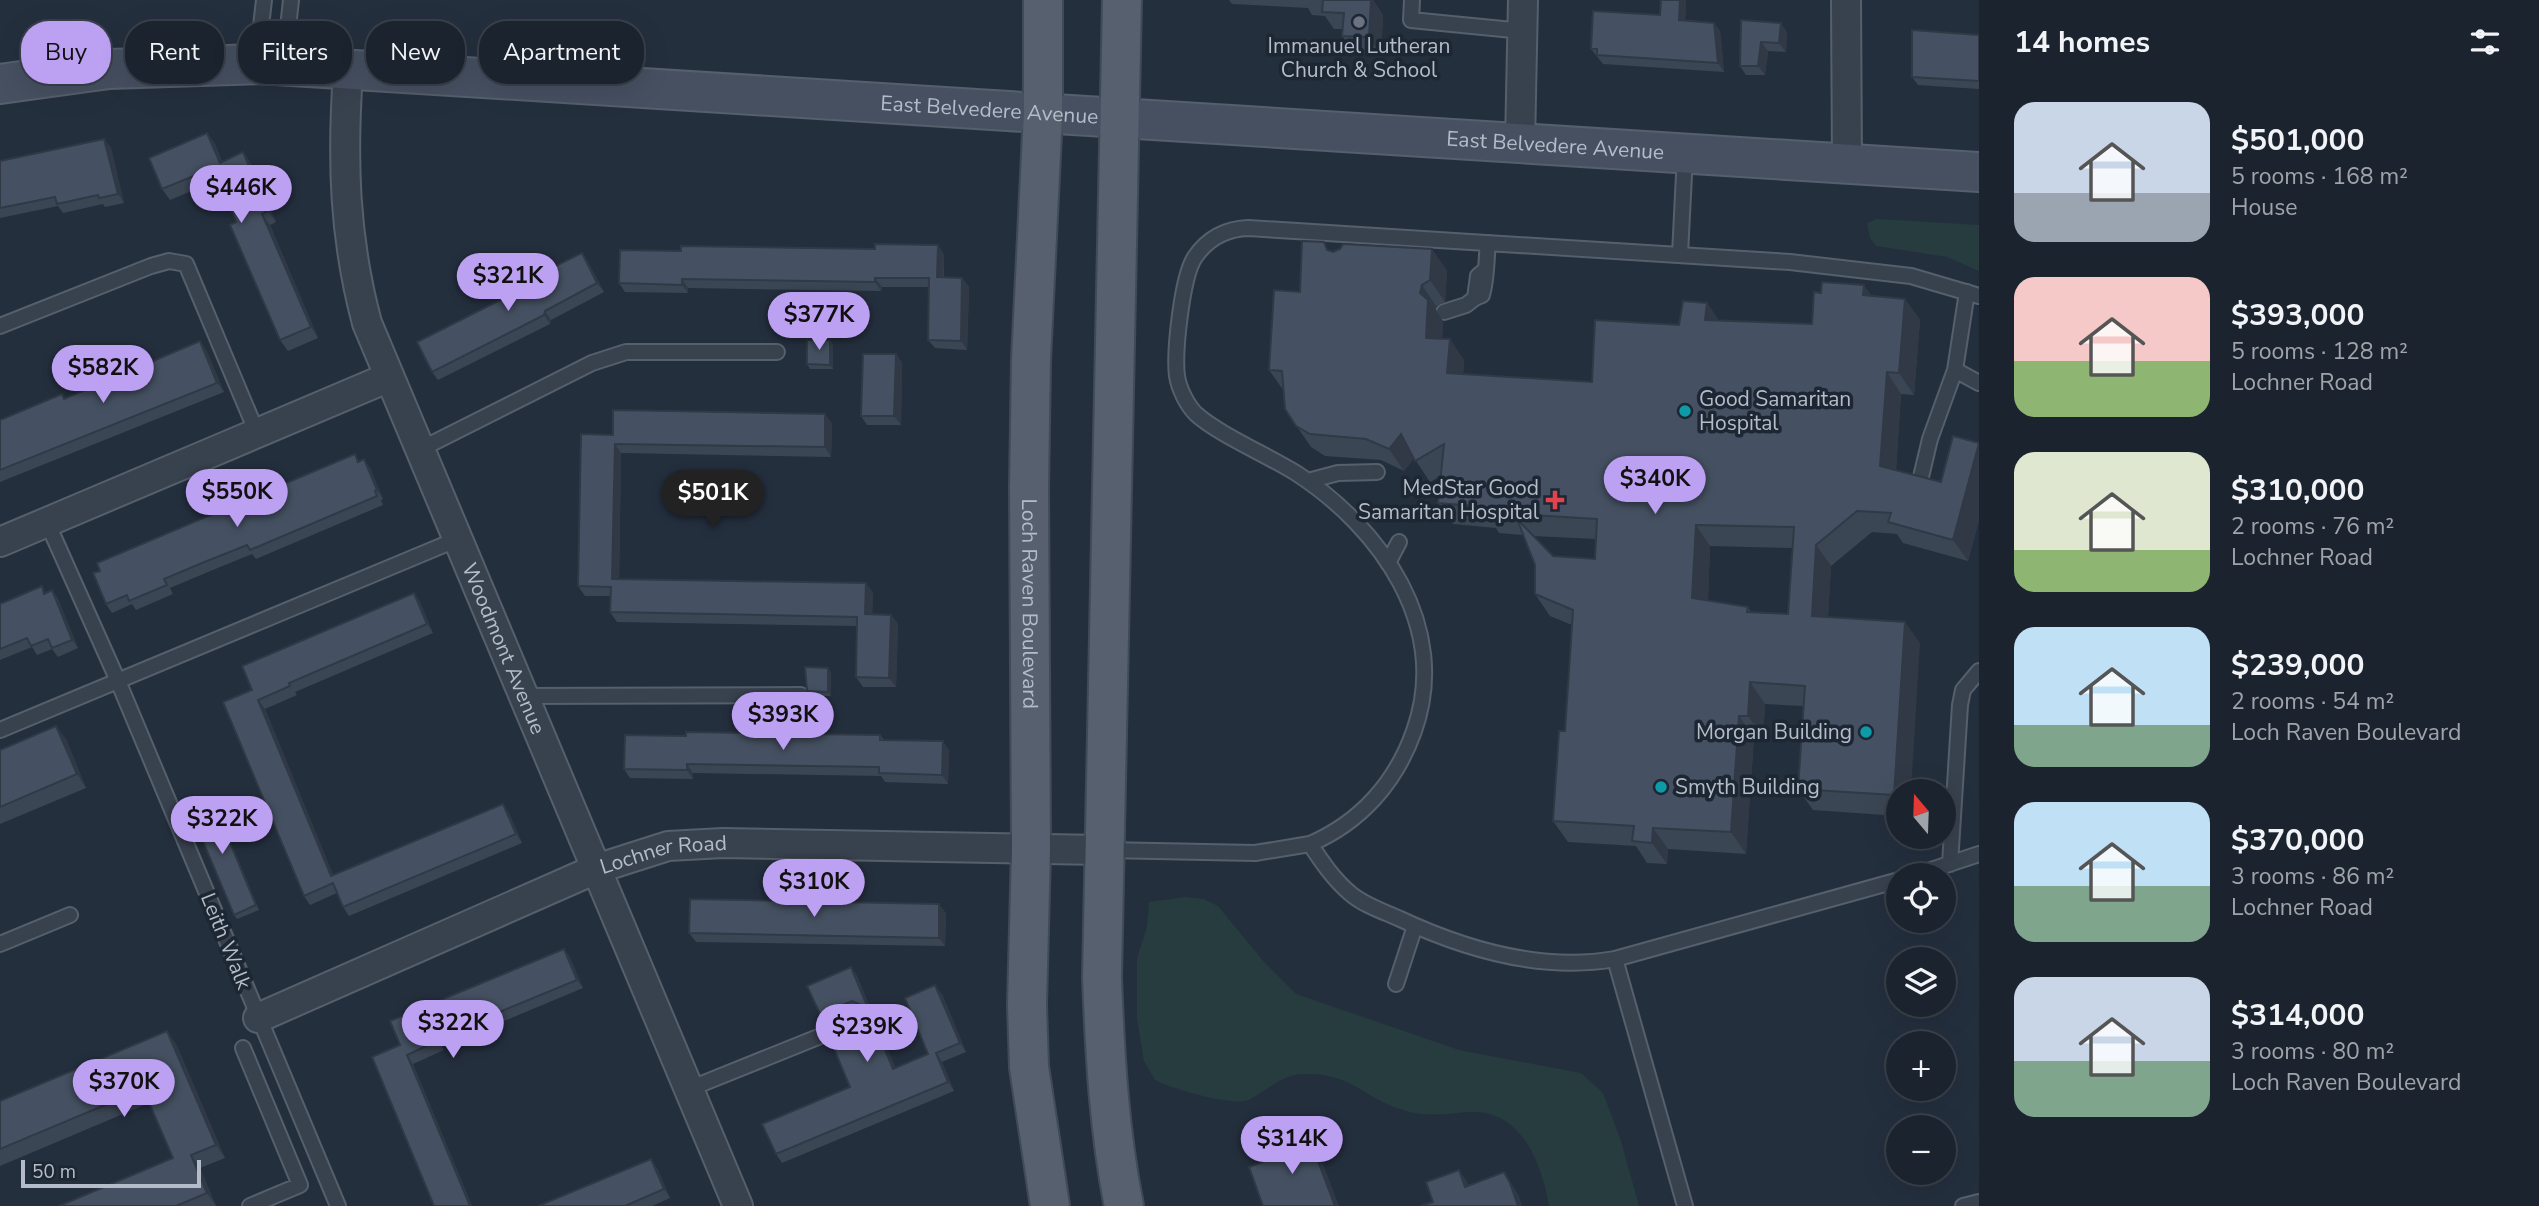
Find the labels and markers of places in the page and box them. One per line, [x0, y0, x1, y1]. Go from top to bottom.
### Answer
marker: Immanuel Lutheran Church & School [1351, 14, 1367, 30]
place label: Immanuel Lutheran Church & School [1268, 32, 1450, 84]
pin: $446K [192, 166, 290, 225]
pin: $321K [459, 254, 557, 313]
pin: $377K [770, 292, 868, 352]
pin: $582K [54, 346, 152, 405]
place label: Good Samaritan Hospital [1699, 385, 1851, 437]
marker: Good Samaritan Hospital [1677, 403, 1693, 419]
pin: $340K [1606, 456, 1704, 516]
pin: $550K [188, 470, 286, 529]
pin: $501K [664, 470, 762, 530]
place label: MedStar Good Samaritan Hospital [1358, 474, 1540, 526]
marker: MedStar Good Samaritan Hospital [1545, 490, 1565, 510]
pin: $393K [734, 692, 832, 752]
place label: Morgan Building [1696, 718, 1852, 746]
marker: Morgan Building [1858, 724, 1874, 740]
place label: Smyth Building [1675, 773, 1820, 801]
marker: Smyth Building [1653, 779, 1669, 795]
pin: $322K [173, 796, 271, 856]
pin: $310K [765, 860, 863, 919]
pin: $322K [404, 1000, 502, 1060]
pin: $239K [818, 1004, 916, 1064]
pin: $370K [75, 1060, 173, 1119]
pin: $314K [1243, 1116, 1341, 1176]

